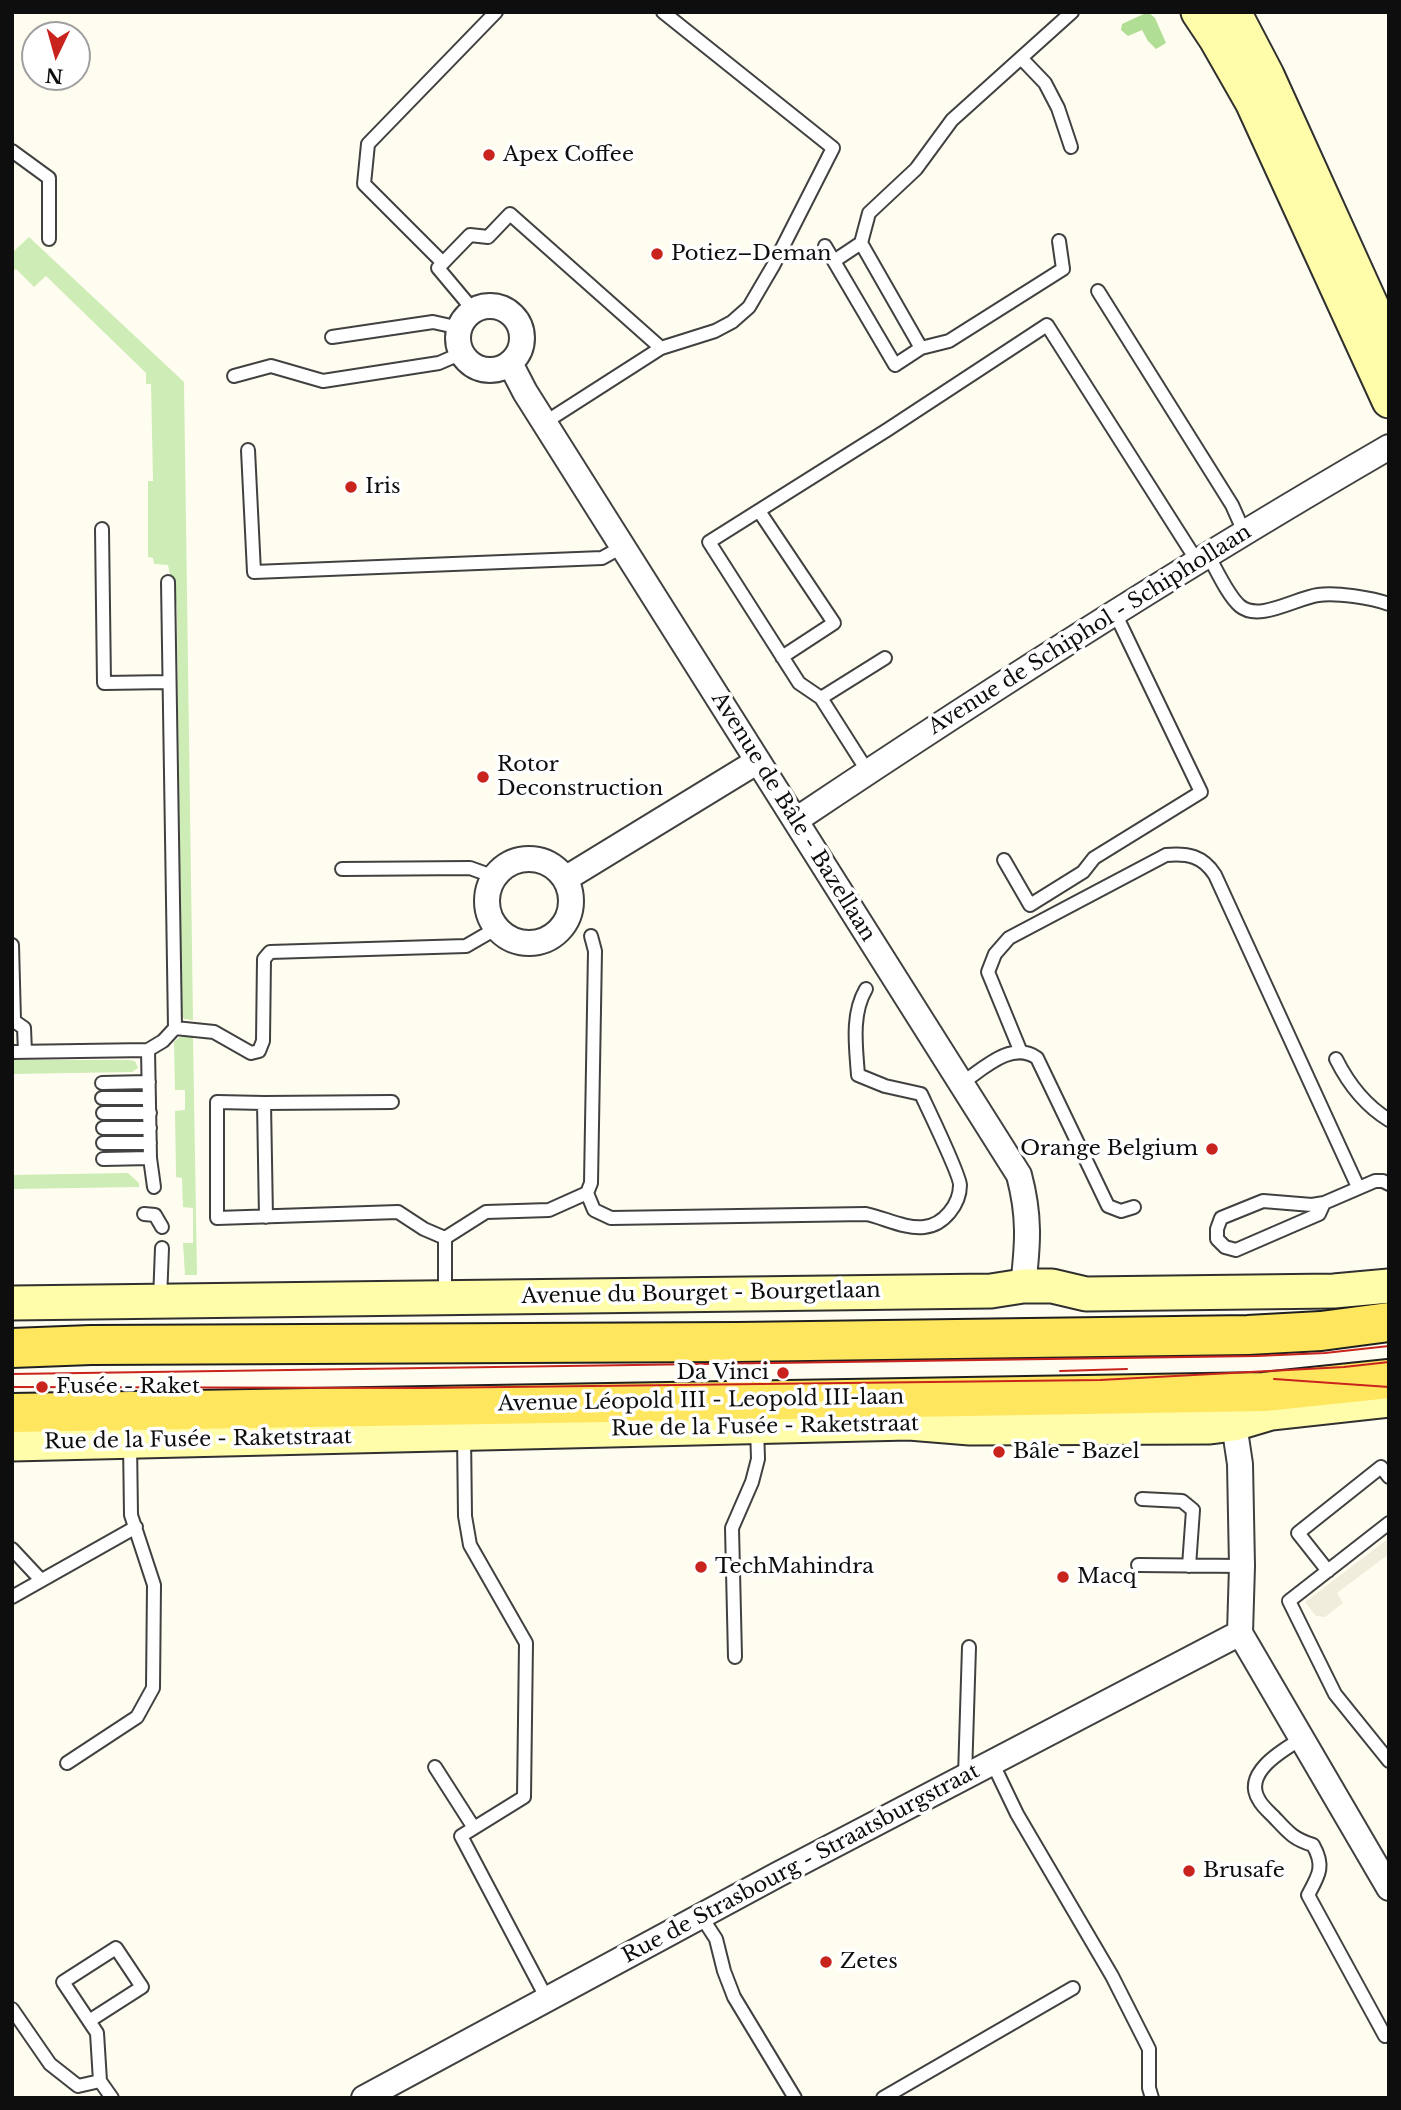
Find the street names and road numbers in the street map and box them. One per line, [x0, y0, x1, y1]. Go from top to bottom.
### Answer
street label: Avenue de Schiphol - Schiphollaan [924, 520, 1256, 740]
street label: Avenue de Bâle - Bazellaan [706, 688, 880, 946]
street label: Avenue du Bourget - Bourgetlaan [521, 1278, 881, 1310]
street label: Avenue Léopold III - Leopold III-laan [498, 1385, 904, 1417]
street label: Rue de la Fusée - Raketstraat [611, 1412, 919, 1442]
street label: Rue de la Fusée - Raketstraat [44, 1425, 352, 1455]
street label: Rue de Strasbourg - Straatsburgstraat [618, 1759, 984, 1969]

